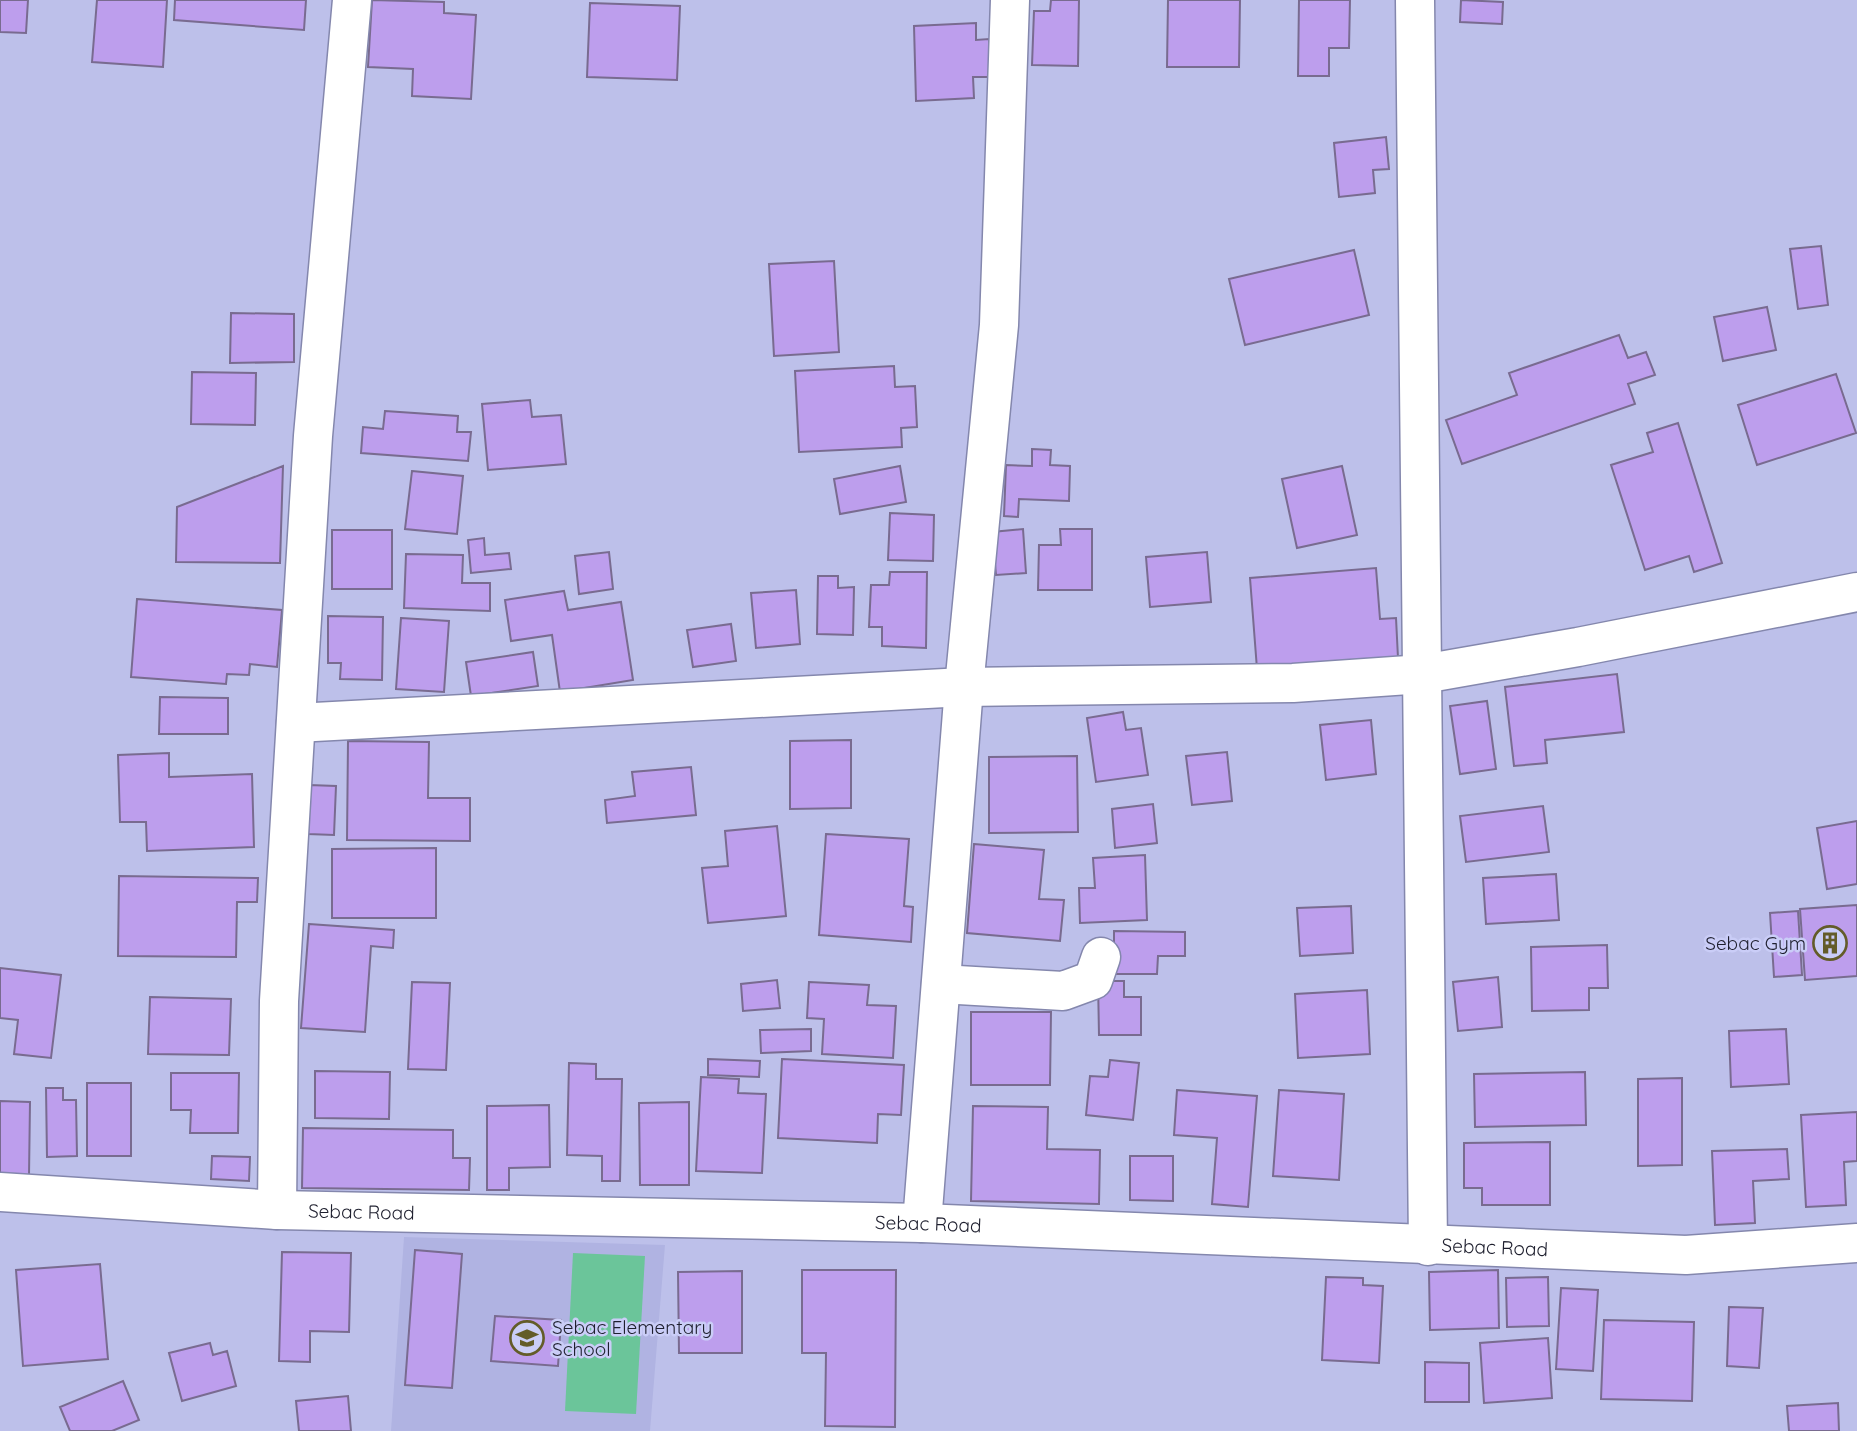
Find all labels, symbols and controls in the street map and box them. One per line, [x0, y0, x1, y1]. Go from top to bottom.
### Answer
building icon: Sebac Gym [1811, 924, 1849, 962]
place label: Sebac Gym [1705, 931, 1806, 955]
street label: Sebac Road [308, 1199, 415, 1225]
street label: Sebac Road [875, 1210, 982, 1237]
street label: Sebac Road [1441, 1233, 1549, 1261]
place label: Sebac Elementary School [552, 1315, 712, 1361]
school or university icon: Sebac Elementary School [508, 1319, 546, 1357]

